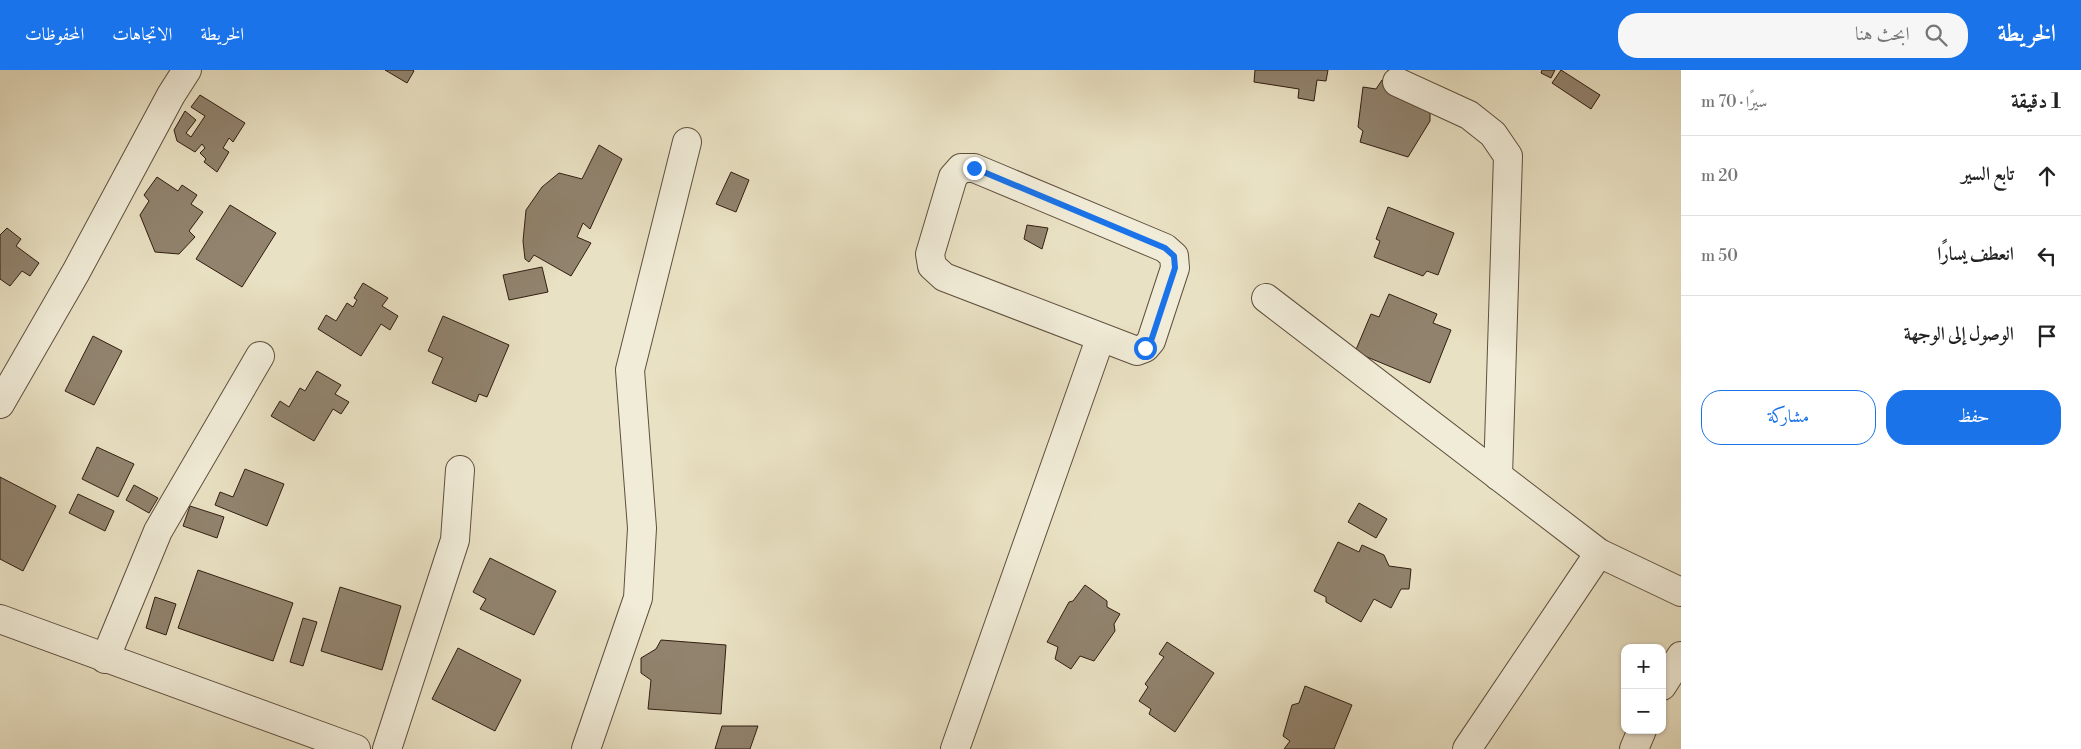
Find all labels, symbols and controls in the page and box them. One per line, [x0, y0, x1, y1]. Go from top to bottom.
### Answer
search box [1618, 13, 1968, 58]
text: الخريطة [1998, 19, 2056, 49]
icon: search [1922, 21, 1950, 49]
text: ابحث هنا [1855, 22, 1910, 46]
text: المحفوظات [25, 23, 84, 46]
text: الاتجاهات [112, 23, 172, 46]
text: الخريطة [200, 23, 244, 46]
text: 1 دقيقة [2011, 89, 2061, 115]
text: سيرًا · 70 m [1701, 92, 1767, 112]
route end [963, 157, 986, 180]
text: تابع السير [1961, 162, 2014, 186]
icon: ahead [2033, 162, 2061, 190]
text: 20 m [1701, 166, 1738, 186]
text: انعطف يسارًا [1937, 242, 2014, 266]
icon: left [2033, 242, 2061, 270]
text: 50 m [1701, 246, 1738, 266]
text: الوصول إلى الوجهة [1904, 322, 2014, 346]
icon: arrive [2033, 322, 2061, 350]
route start [1134, 337, 1157, 360]
button: مشاركة [1701, 390, 1876, 445]
button: حفظ [1886, 390, 2061, 445]
map controls [1621, 644, 1666, 734]
button: + [1621, 644, 1666, 689]
button: − [1621, 689, 1666, 734]

